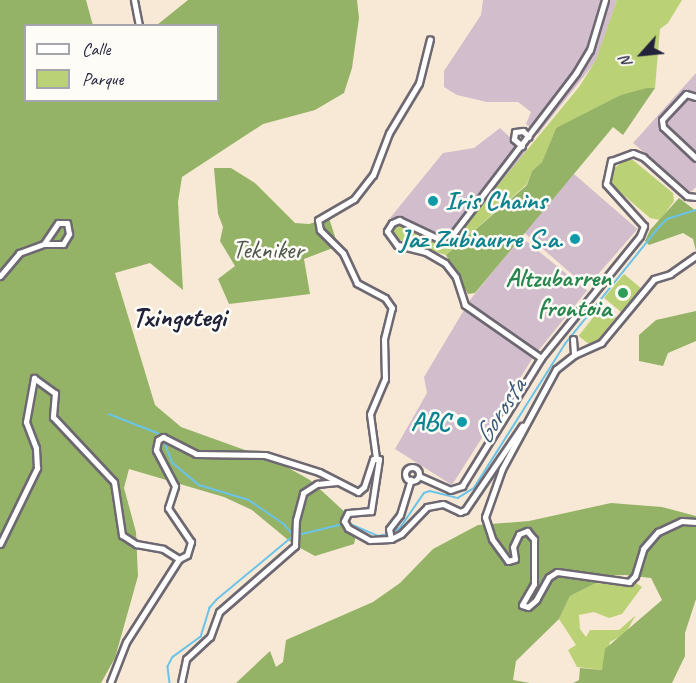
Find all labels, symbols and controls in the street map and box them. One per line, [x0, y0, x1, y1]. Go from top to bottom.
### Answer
legend [24, 24, 219, 102]
north arrow [612, 24, 672, 84]
text: Calle [82, 38, 110, 60]
text: N [615, 53, 637, 71]
text: Parque [82, 68, 123, 90]
place label: Iris Chains [445, 185, 548, 217]
marker: Iris Chains [426, 194, 440, 208]
place label: Jaz Zubiaurre S.a. [401, 223, 563, 255]
marker: Jaz Zubiaurre S.a. [568, 232, 582, 246]
park label: Tekniker [232, 234, 304, 266]
place label: Altzubarren frontoia [505, 262, 611, 324]
marker: Altzubarren frontoia [616, 286, 630, 300]
district label: Txingotegi [132, 300, 226, 334]
water label: Gorosta [467, 372, 533, 450]
place label: ABC [411, 406, 450, 438]
marker: ABC [455, 415, 469, 429]

